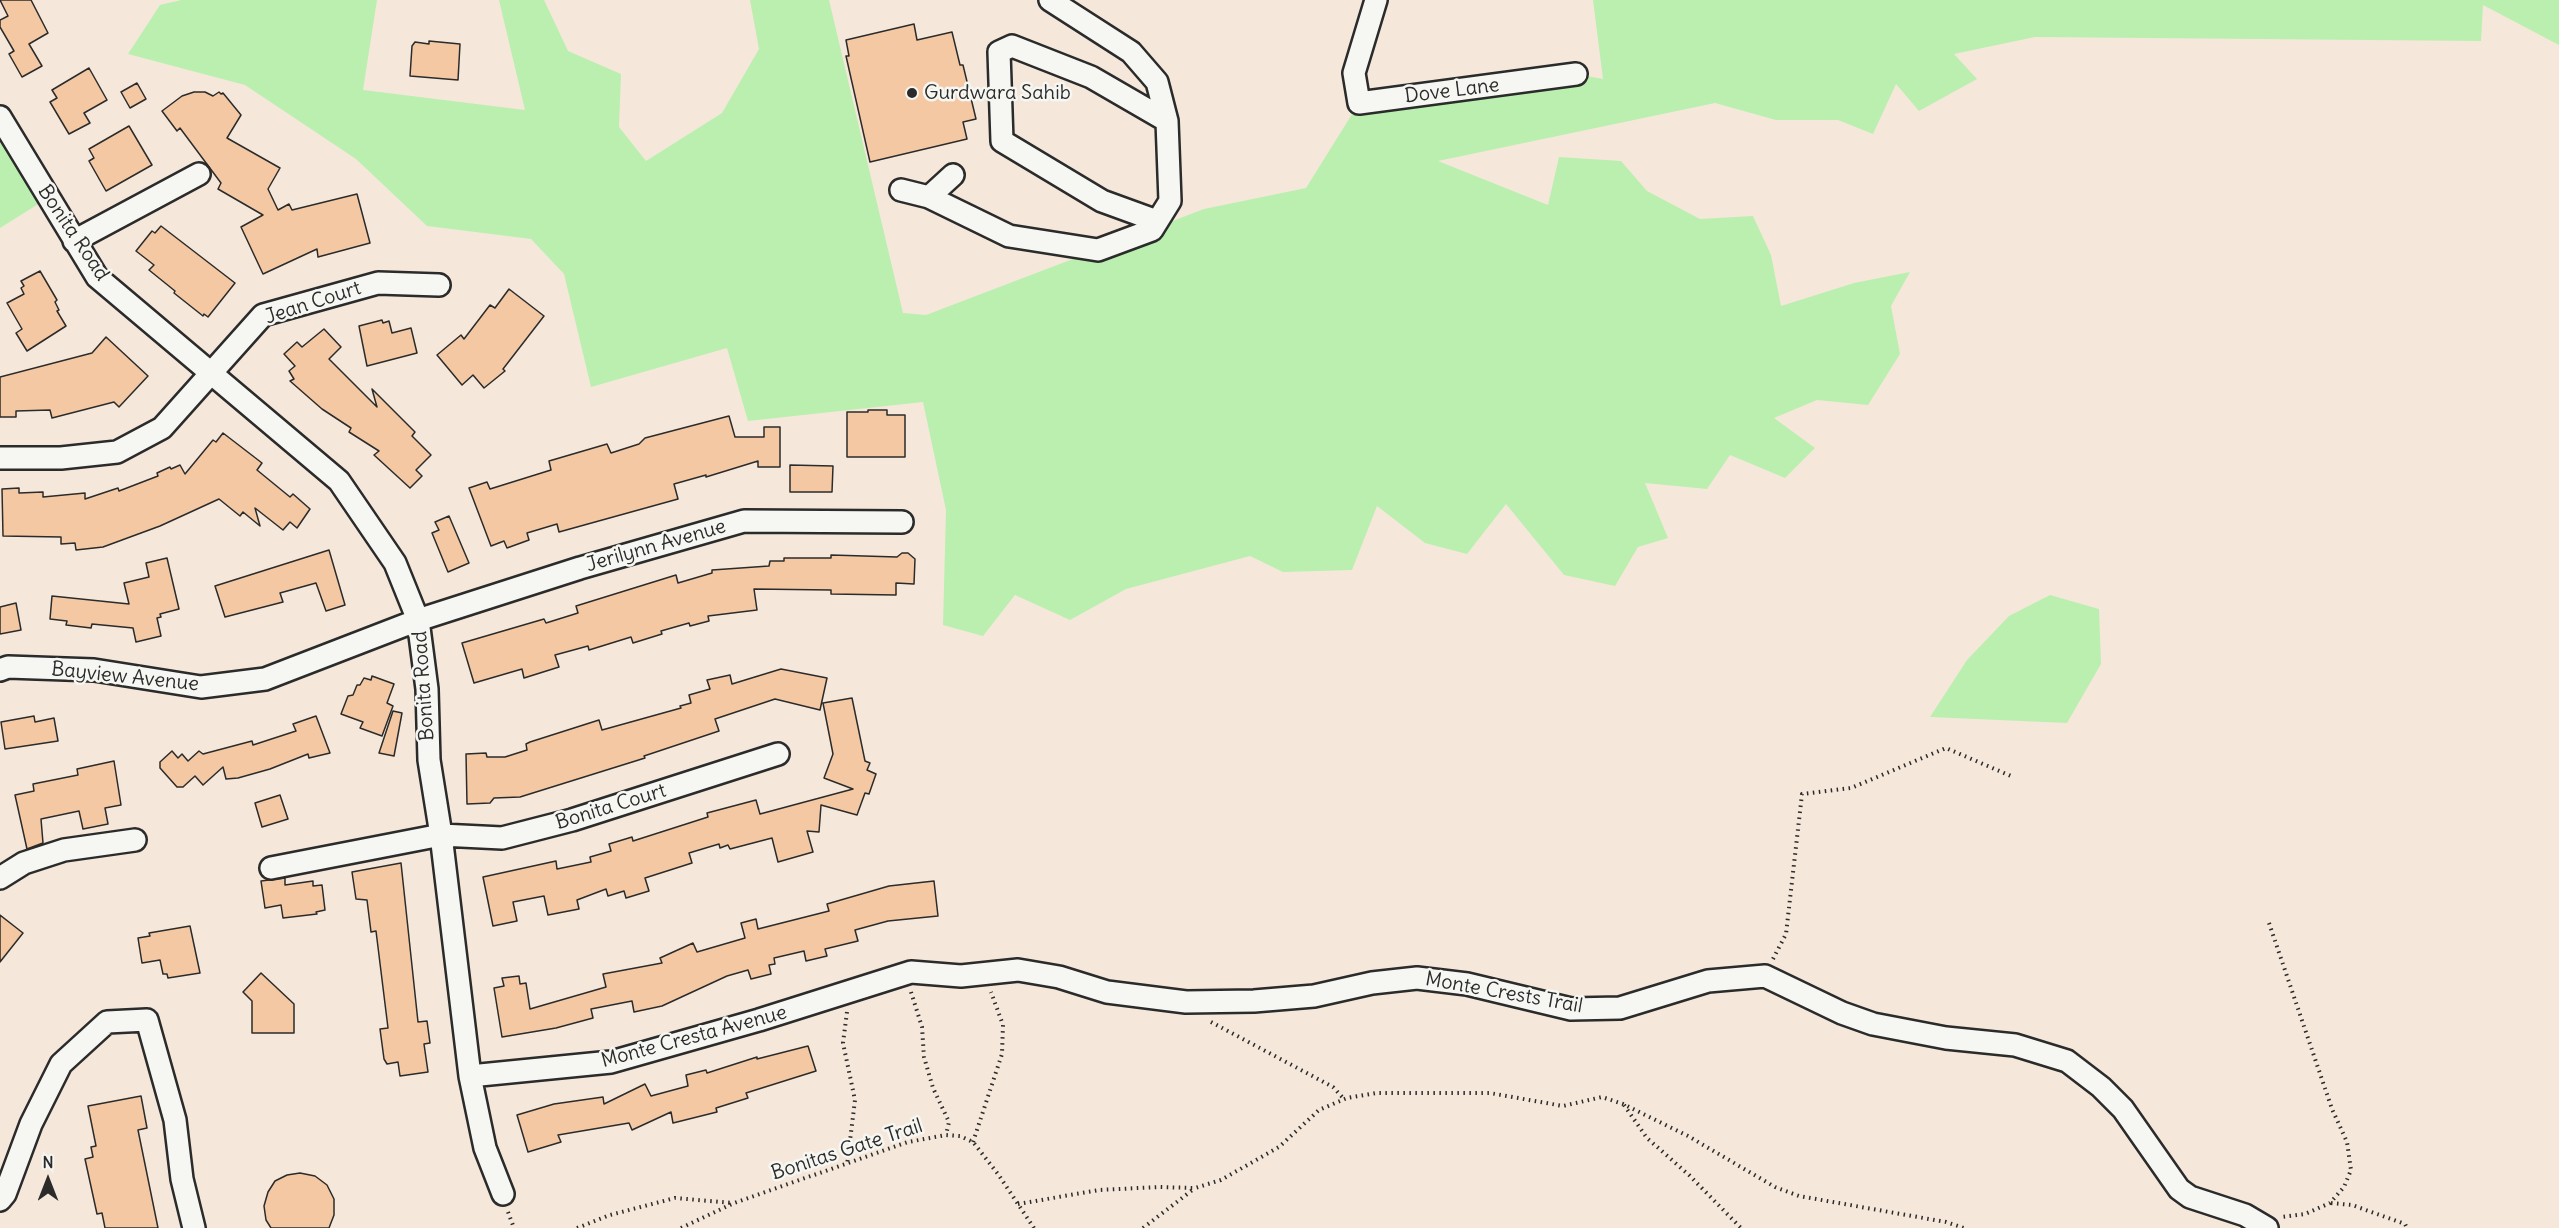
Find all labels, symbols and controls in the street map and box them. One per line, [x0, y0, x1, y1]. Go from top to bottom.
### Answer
street label: Dove Lane [1403, 73, 1501, 109]
place label: Gurdwara Sahib [924, 81, 1071, 105]
marker: Gurdwara Sahib [905, 86, 919, 100]
street label: Bonita Road [32, 181, 114, 285]
street label: Jean Court [262, 276, 364, 330]
street label: Jerilynn Avenue [583, 515, 729, 577]
street label: Bonita Road [408, 630, 440, 742]
street label: Bayview Avenue [50, 657, 200, 697]
street label: Bonita Court [553, 779, 669, 835]
street label: Monte Crests Trail [1423, 967, 1585, 1019]
street label: Monte Cresta Avenue [599, 1001, 789, 1073]
street label: Bonitas Gate Trail [768, 1114, 926, 1186]
north arrow [18, 1150, 78, 1210]
text: N [42, 1152, 54, 1172]

